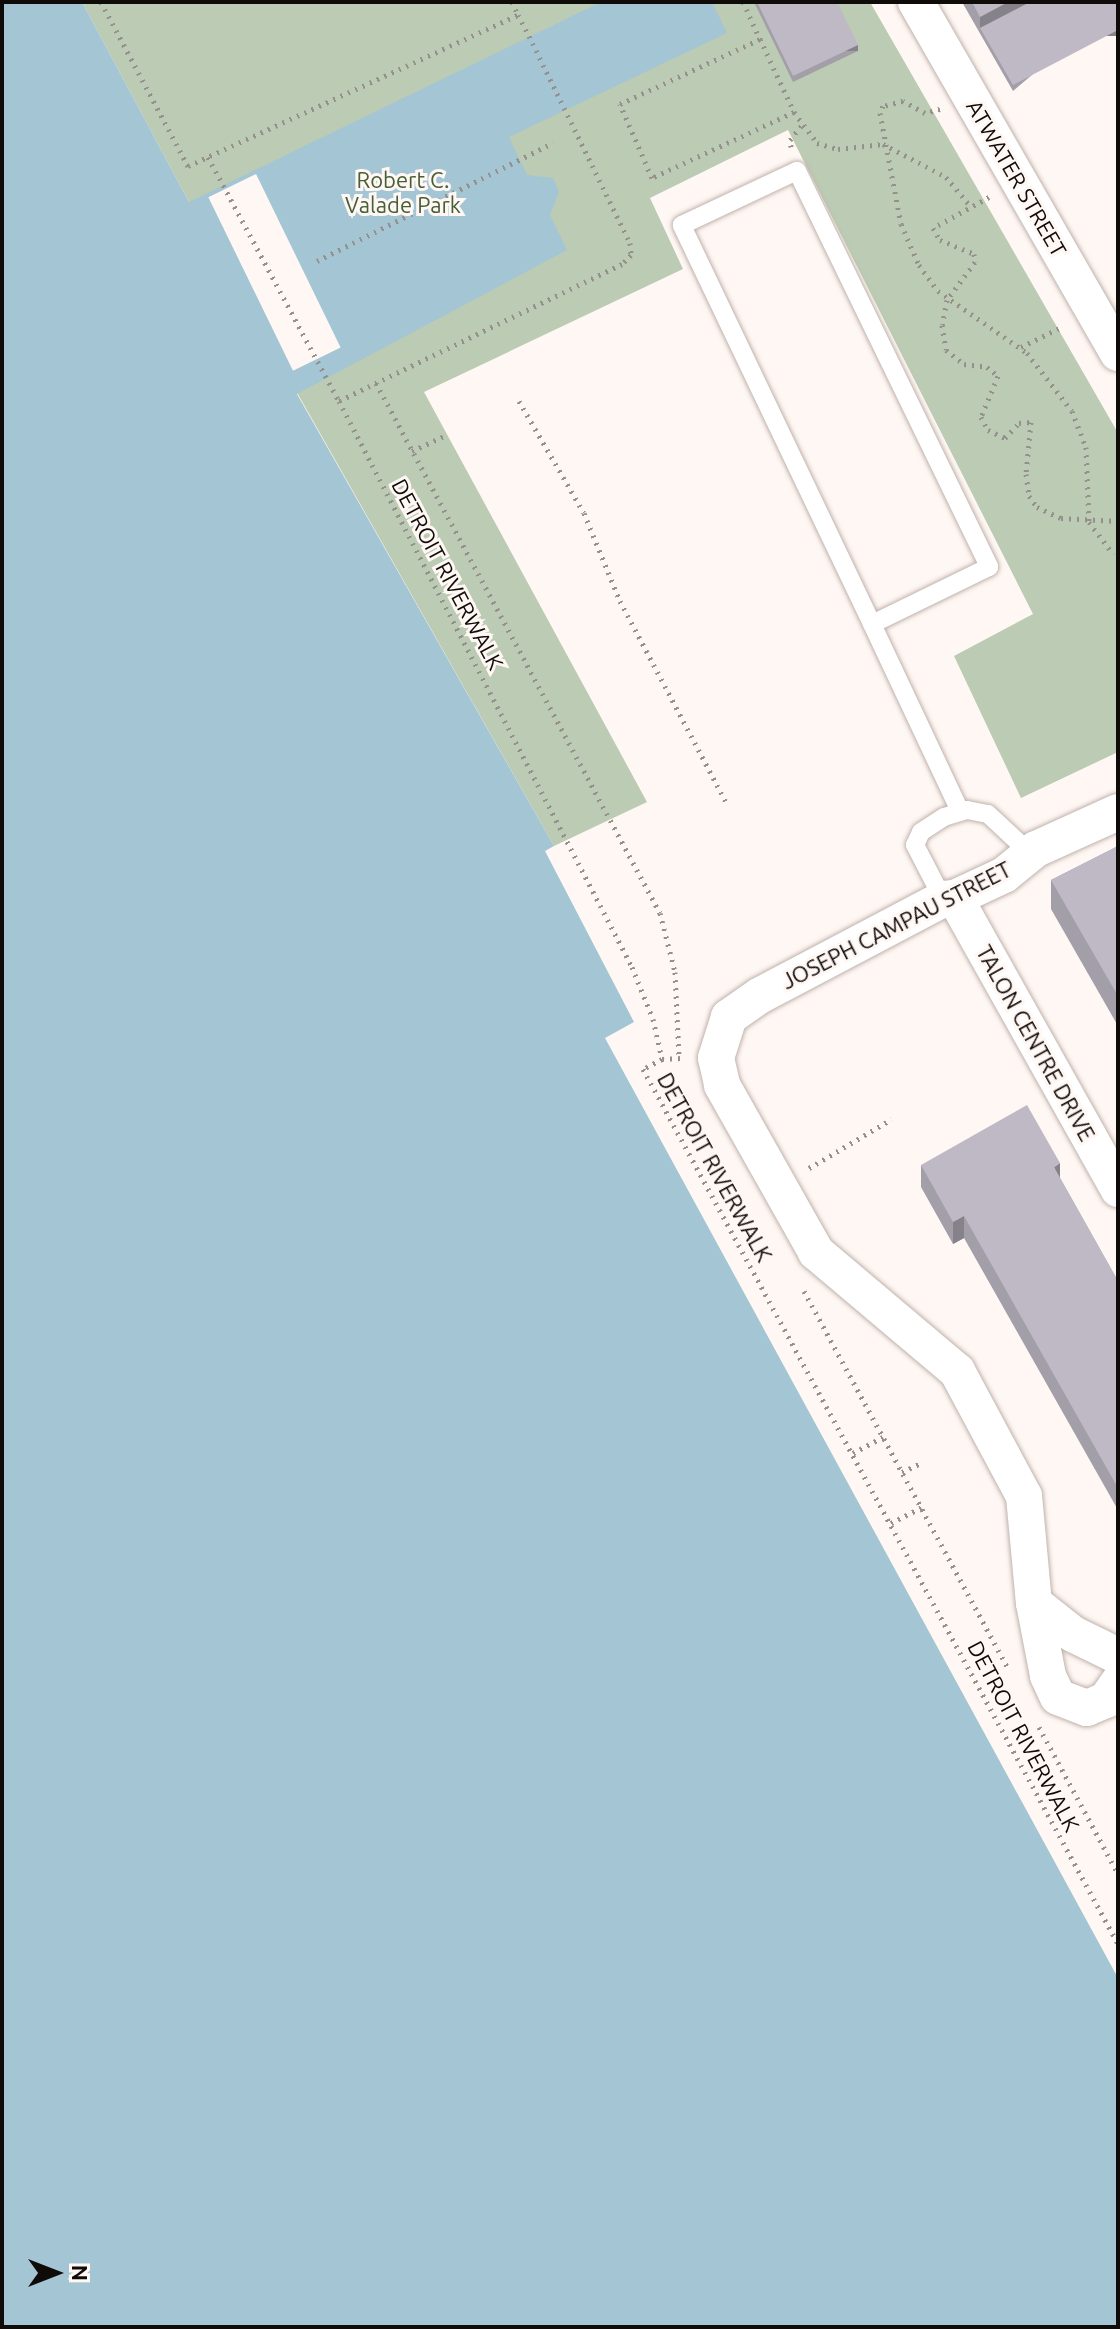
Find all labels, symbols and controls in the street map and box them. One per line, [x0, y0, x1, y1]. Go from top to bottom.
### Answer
street label: ATWATER STREET [961, 95, 1073, 261]
park label: Robert C. Valade Park [345, 166, 461, 218]
street label: DETROIT RIVERWALK [387, 474, 509, 674]
street label: JOSEPH CAMPAU STREET [777, 856, 1015, 994]
street label: TALON CENTRE DRIVE [971, 941, 1101, 1145]
street label: DETROIT RIVERWALK [652, 1068, 778, 1266]
street label: DETROIT RIVERWALK [963, 1636, 1085, 1836]
north arrow [16, 2233, 96, 2313]
text: N [68, 2265, 93, 2281]

